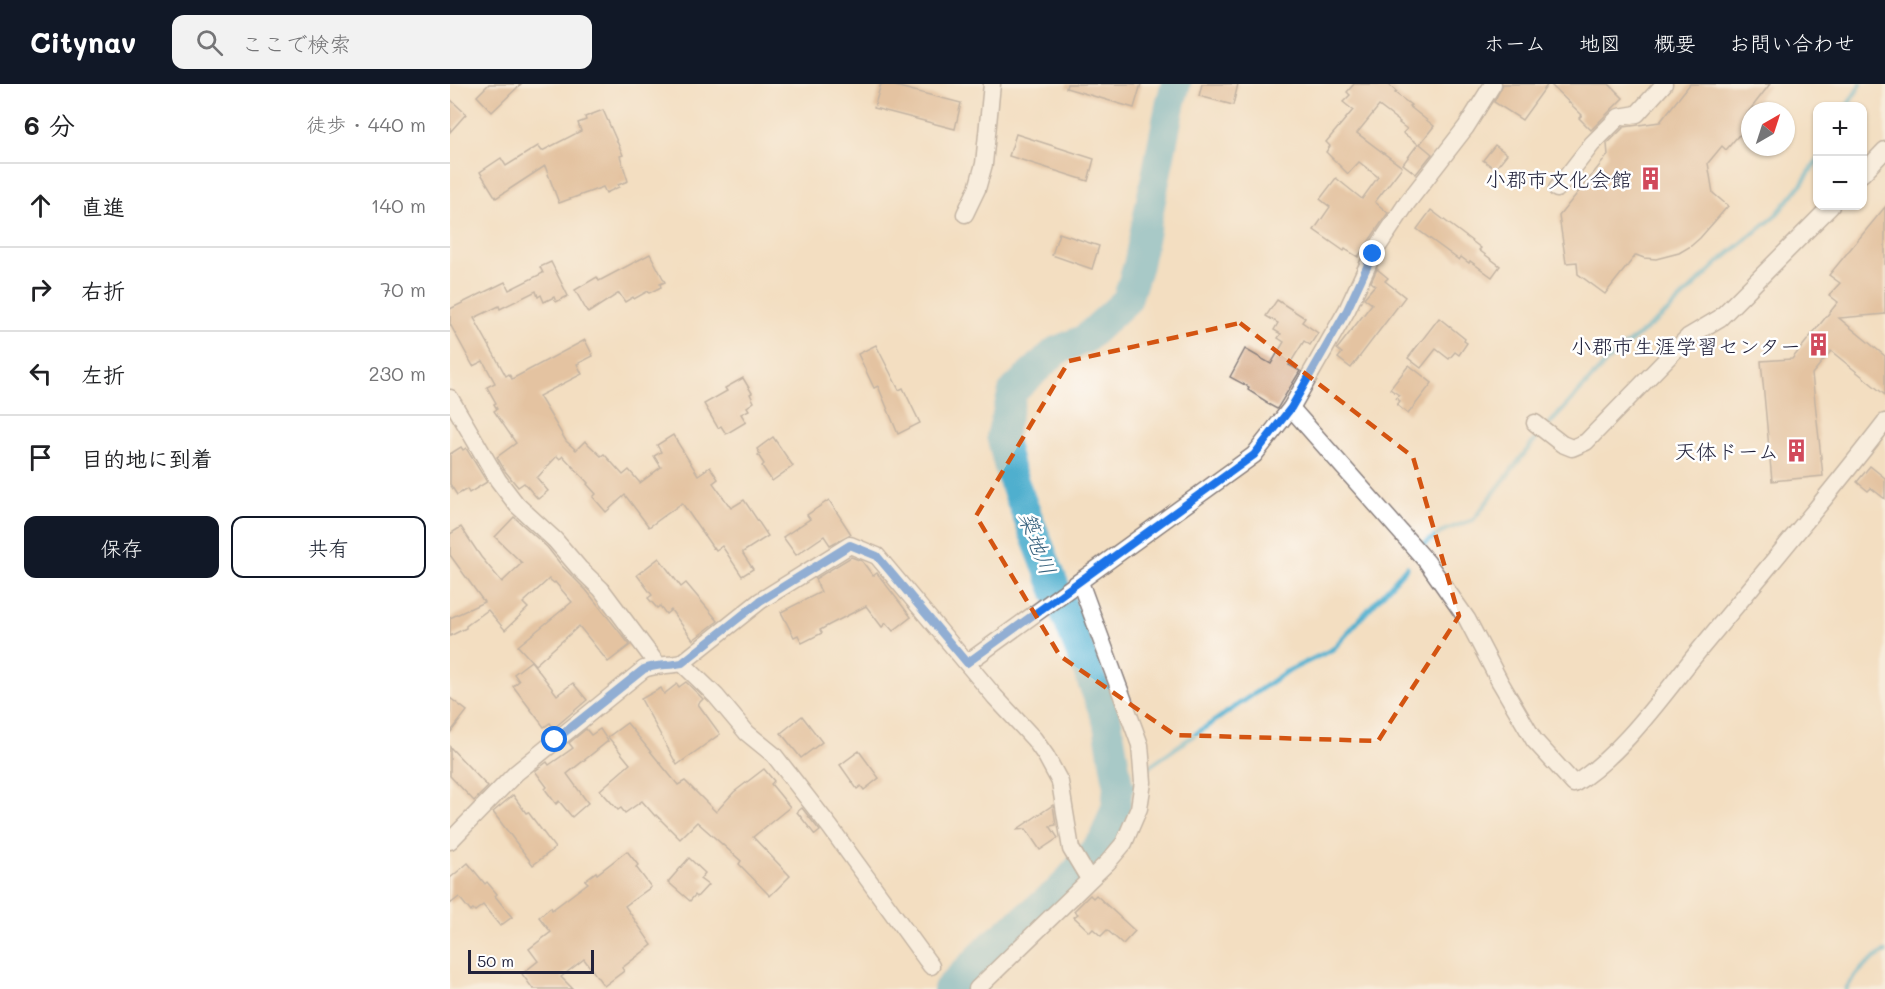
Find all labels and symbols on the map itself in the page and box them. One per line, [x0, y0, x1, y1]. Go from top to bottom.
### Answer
north arrow [1741, 102, 1795, 156]
place label: 小郡市文化会館 [1485, 165, 1632, 192]
building icon: 小郡市文化会館 [1637, 165, 1663, 191]
route end [1359, 240, 1385, 266]
place label: 小郡市生涯学習センター [1571, 332, 1801, 359]
building icon: 小郡市生涯学習センター [1806, 332, 1832, 358]
place label: 天体ドーム [1675, 437, 1779, 464]
building icon: 天体ドーム [1784, 437, 1810, 463]
water label: 築地川 [1013, 507, 1063, 579]
route start [541, 726, 567, 752]
scale bar [468, 947, 594, 974]

